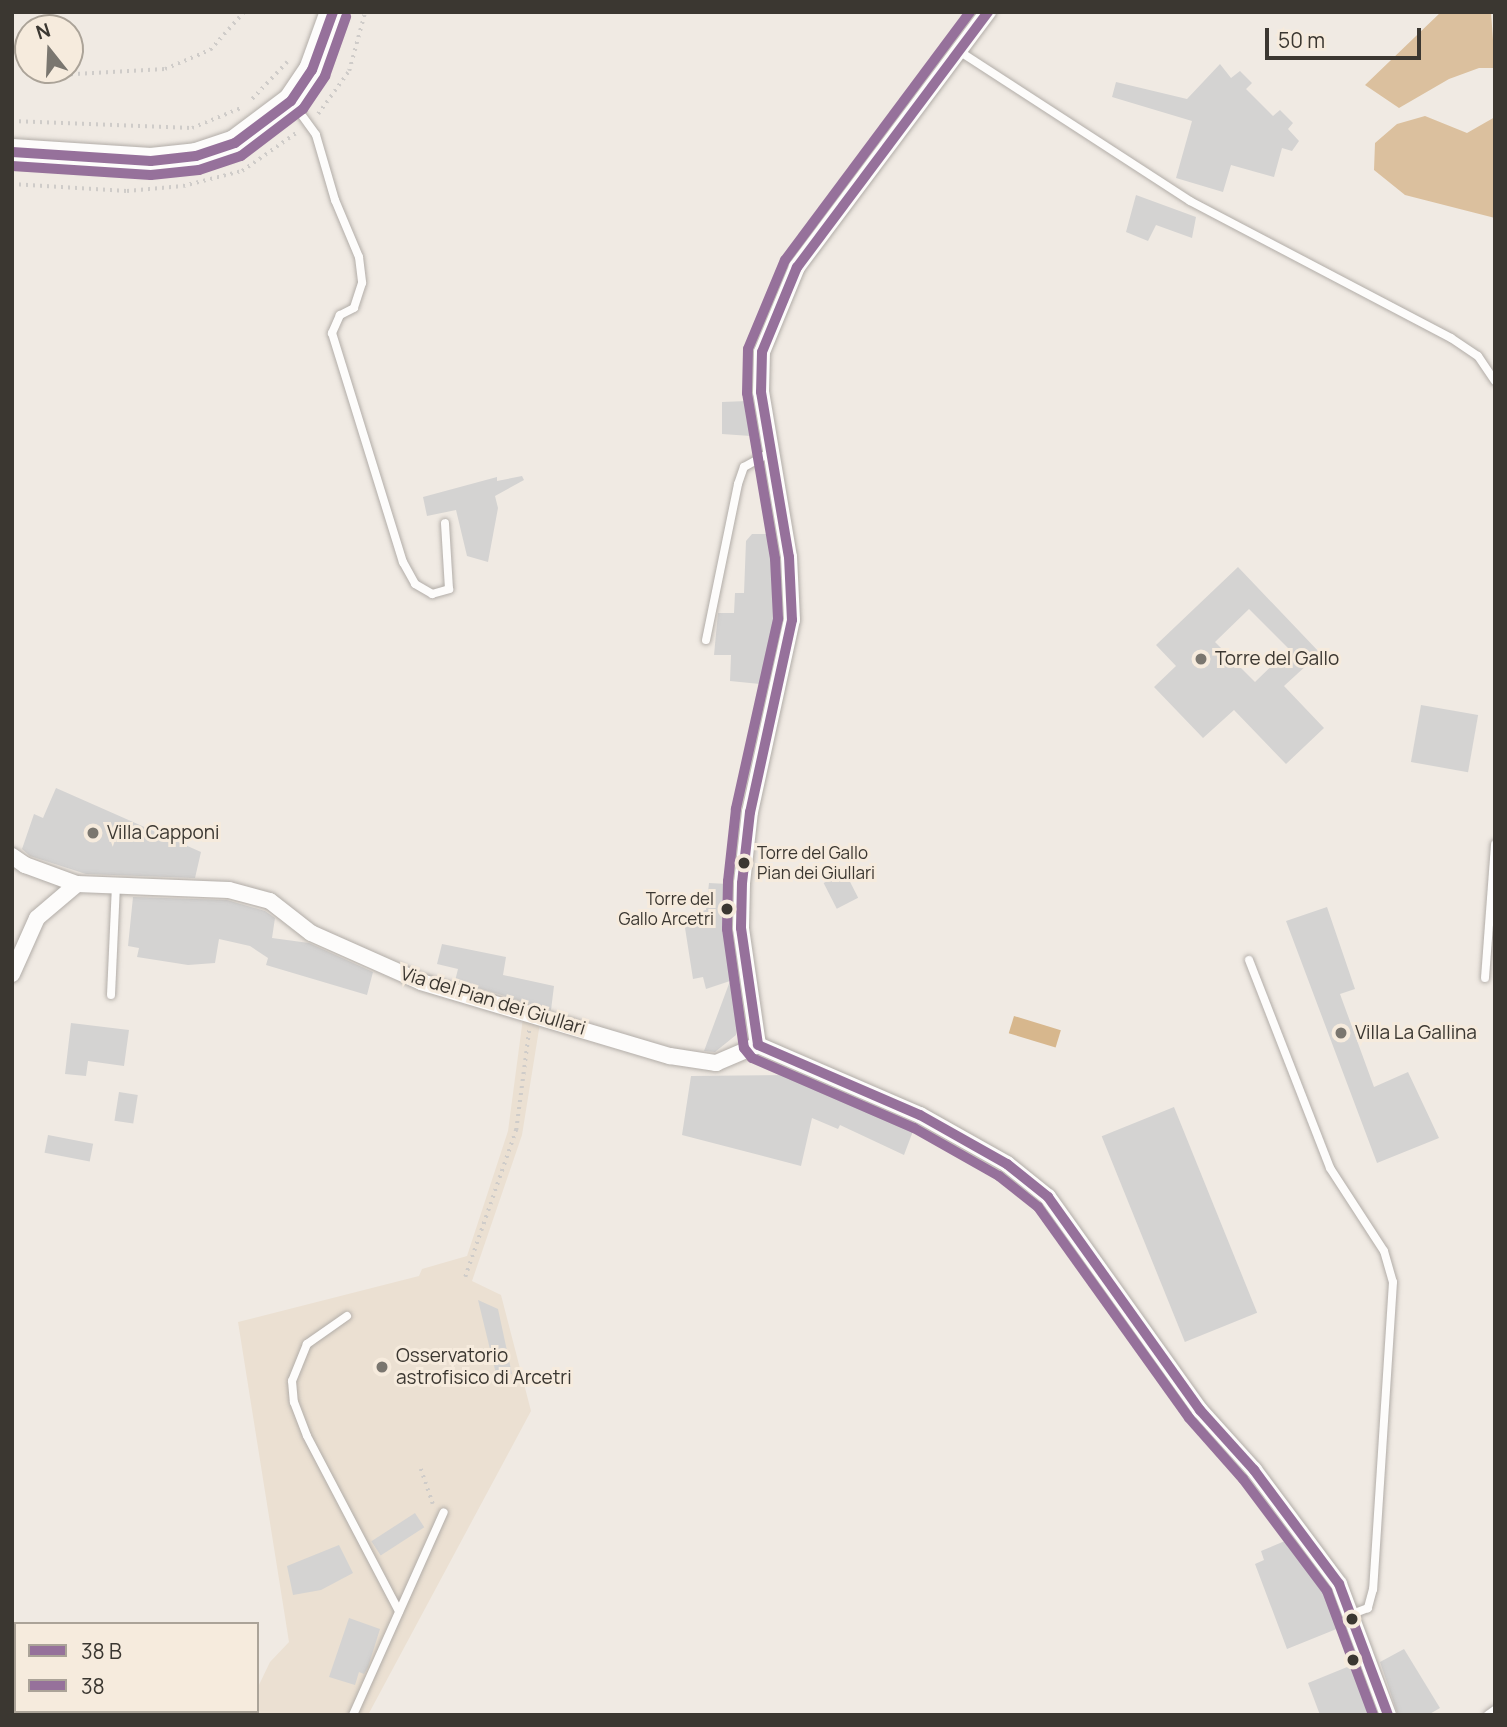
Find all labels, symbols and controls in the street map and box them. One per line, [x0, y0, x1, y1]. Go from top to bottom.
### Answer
north arrow [14, 14, 84, 84]
scale bar [1269, 14, 1425, 58]
text: N [33, 16, 54, 45]
text: 50 m [1278, 26, 1325, 54]
place label: Torre del Gallo [1215, 648, 1339, 670]
marker: Torre del Gallo [1193, 651, 1209, 667]
place label: Villa Capponi [107, 822, 219, 844]
marker: Villa Capponi [85, 825, 101, 841]
place label: Torre del Gallo Pian dei Giullari [757, 843, 875, 883]
marker: Torre del Gallo Pian dei Giullari [737, 856, 751, 870]
place label: Torre del Gallo Arcetri [618, 889, 714, 929]
marker: Torre del Gallo Arcetri [720, 902, 734, 916]
street label: Via del Pian dei Giullari [398, 962, 588, 1040]
place label: Villa La Gallina [1355, 1022, 1477, 1044]
marker: Villa La Gallina [1333, 1025, 1349, 1041]
place label: Osservatorio astrofisico di Arcetri [396, 1345, 572, 1389]
marker: Osservatorio astrofisico di Arcetri [374, 1359, 390, 1375]
unlabelled marker [1345, 1612, 1359, 1626]
legend [14, 1622, 259, 1713]
text: 38 B [81, 1637, 122, 1665]
unlabelled marker [1346, 1653, 1360, 1667]
text: 38 [81, 1672, 105, 1700]

